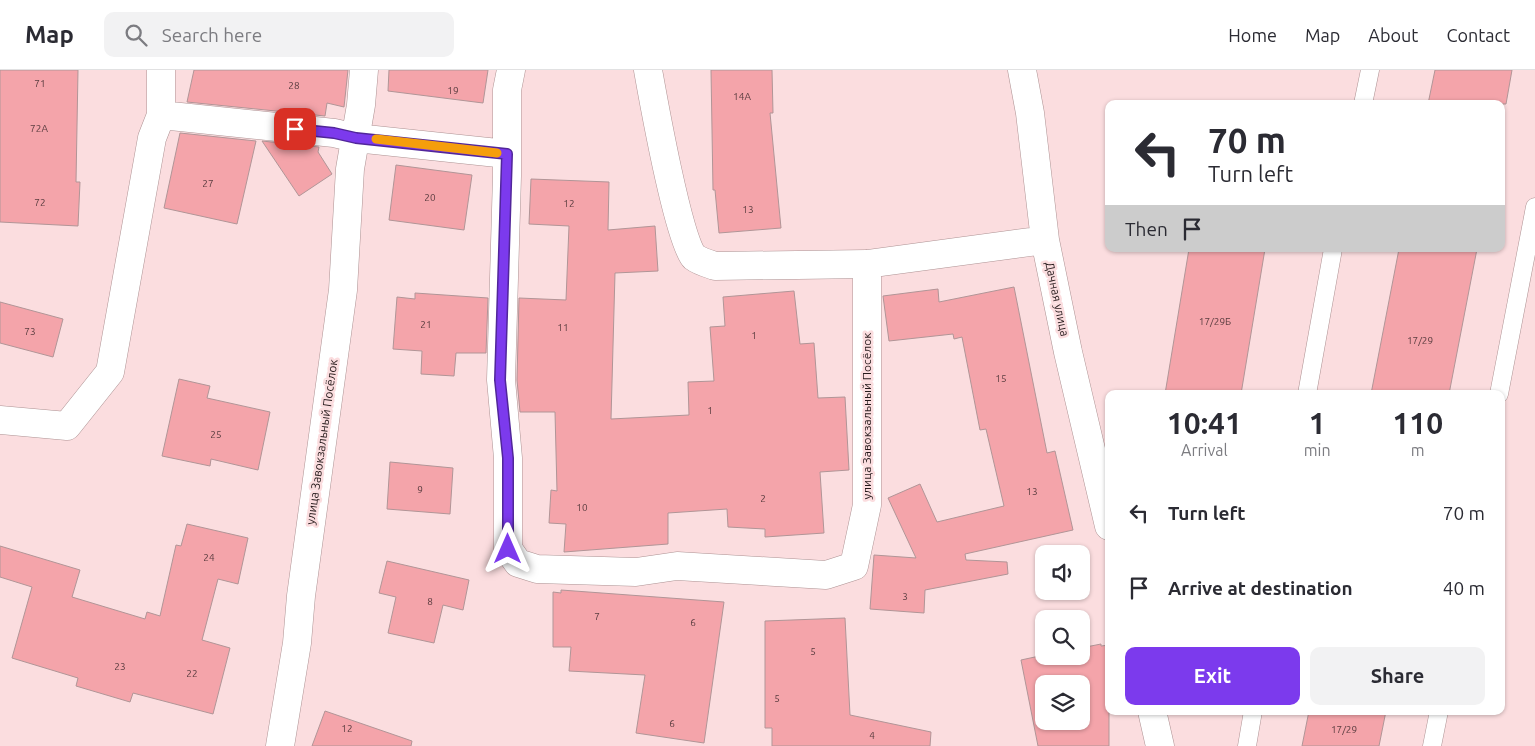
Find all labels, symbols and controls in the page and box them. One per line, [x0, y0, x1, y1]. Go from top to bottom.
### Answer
search box [104, 12, 454, 57]
text: Map [25, 21, 74, 48]
icon: search [122, 21, 150, 49]
text: Search here [162, 24, 262, 46]
text: Home [1228, 25, 1277, 45]
text: Map [1305, 25, 1340, 45]
text: About [1368, 25, 1418, 45]
text: Contact [1446, 25, 1510, 45]
house number: 71 [34, 78, 46, 89]
house number: 28 [288, 80, 300, 91]
house number: 19 [447, 85, 459, 96]
house number: 14А [733, 91, 751, 102]
pin [274, 108, 316, 150]
icon: arrive [281, 115, 309, 143]
icon: left [1125, 120, 1190, 185]
text: 70 m [1208, 120, 1286, 160]
house number: 72А [30, 123, 48, 134]
text: Turn left [1208, 161, 1293, 186]
house number: 27 [202, 178, 214, 189]
house number: 20 [424, 192, 436, 203]
house number: 72 [34, 197, 46, 208]
house number: 12 [563, 198, 575, 209]
house number: 13 [742, 204, 754, 215]
icon: arrive [1178, 215, 1206, 243]
text: Then [1125, 218, 1168, 240]
street label: Дачная улица [1043, 260, 1072, 337]
house number: 17/29Б [1199, 316, 1231, 327]
house number: 21 [420, 319, 432, 330]
house number: 11 [557, 322, 569, 333]
house number: 73 [24, 326, 36, 337]
house number: 1 [751, 330, 757, 341]
street label: улица Завокзальный Посёлок [860, 333, 873, 500]
house number: 17/29 [1407, 335, 1433, 346]
street label: улица Завокзальный Посёлок [303, 358, 340, 526]
house number: 15 [995, 373, 1007, 384]
house number: 1 [707, 405, 713, 416]
text: 10:41 [1167, 406, 1242, 440]
text: 1 [1309, 406, 1326, 440]
text: 110 [1392, 406, 1443, 440]
house number: 25 [210, 429, 222, 440]
text: Arrival [1181, 441, 1228, 459]
text: min [1304, 441, 1331, 459]
text: m [1411, 441, 1425, 459]
house number: 9 [417, 484, 423, 495]
house number: 13 [1026, 486, 1038, 497]
house number: 2 [760, 493, 766, 504]
icon: left [1125, 499, 1153, 527]
house number: 10 [576, 502, 588, 513]
text: Turn left [1168, 502, 1246, 524]
text: 70 m [1443, 502, 1485, 524]
position arrow [481, 522, 533, 574]
map controls [1035, 545, 1090, 730]
button: sound [1035, 545, 1090, 600]
house number: 24 [203, 552, 215, 563]
icon: arrive [1125, 574, 1153, 602]
text: Arrive at destination [1168, 577, 1353, 599]
text: 40 m [1443, 577, 1485, 599]
house number: 3 [902, 591, 908, 602]
house number: 8 [427, 596, 433, 607]
button: search [1035, 610, 1090, 665]
house number: 7 [594, 611, 600, 622]
house number: 6 [690, 617, 696, 628]
house number: 5 [810, 646, 816, 657]
button: Exit [1125, 647, 1300, 705]
button: Share [1310, 647, 1485, 705]
house number: 23 [114, 661, 126, 672]
house number: 22 [186, 668, 198, 679]
button: layers [1035, 675, 1090, 730]
house number: 5 [774, 693, 780, 704]
house number: 6 [669, 718, 675, 729]
house number: 12 [341, 723, 353, 734]
house number: 17/29 [1331, 724, 1357, 735]
house number: 4 [869, 730, 875, 741]

